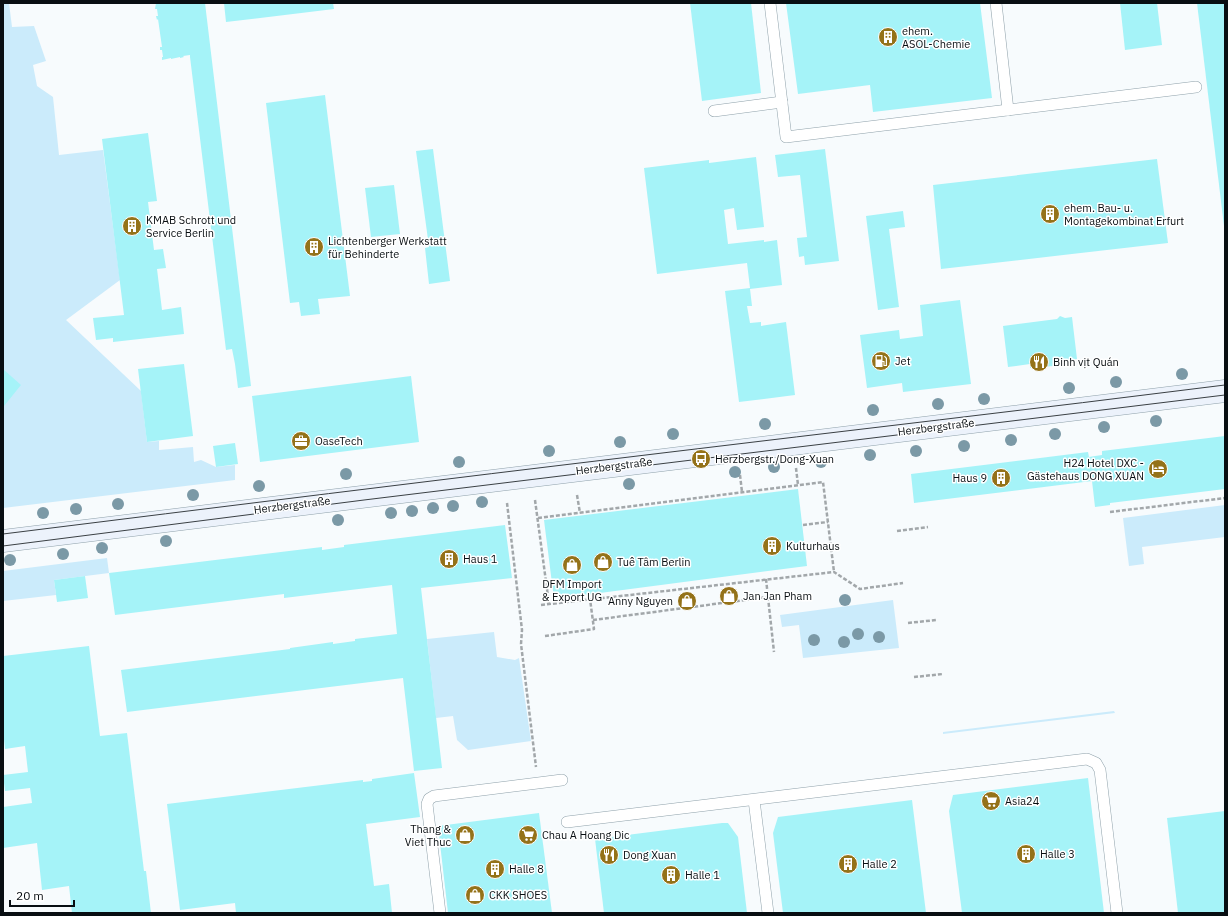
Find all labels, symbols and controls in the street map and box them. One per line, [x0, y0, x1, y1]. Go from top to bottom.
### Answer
place label: ehem. ASOL-Chemie [902, 24, 970, 51]
building icon: ehem. ASOL-Chemie [877, 26, 899, 48]
place label: ehem. Bau- u. Montagekombinat Erfurt [1064, 201, 1184, 228]
building icon: ehem. Bau- u. Montagekombinat Erfurt [1039, 203, 1061, 225]
place label: KMAB Schrott und Service Berlin [146, 213, 236, 240]
building icon: KMAB Schrott und Service Berlin [121, 215, 143, 237]
place label: Lichtenberger Werkstatt für Behinderte [328, 234, 447, 261]
building icon: Lichtenberger Werkstatt für Behinderte [303, 236, 325, 258]
fuel station icon: Jet [870, 350, 892, 372]
restaurant icon: Binh vịt Quán [1028, 351, 1050, 373]
place label: Jet [895, 354, 911, 368]
place label: Binh vịt Quán [1053, 355, 1119, 369]
street label: Herzbergstraße [897, 415, 975, 439]
office icon: OaseTech [290, 430, 312, 452]
place label: OaseTech [315, 434, 363, 448]
bus stop icon: Herzbergstr./Dong-Xuan [690, 448, 712, 470]
place label: Herzbergstr./Dong-Xuan [715, 452, 834, 466]
street label: Herzbergstraße [575, 454, 653, 478]
place label: H24 Hotel DXC - Gästehaus DONG XUAN [1027, 456, 1144, 483]
hotel icon: H24 Hotel DXC - Gästehaus DONG XUAN [1147, 458, 1169, 480]
building icon: Haus 9 [990, 467, 1012, 489]
place label: Haus 9 [953, 471, 987, 485]
street label: Herzbergstraße [253, 493, 331, 517]
building icon: Kulturhaus [761, 535, 783, 557]
place label: Kulturhaus [786, 539, 840, 553]
building icon: Haus 1 [438, 548, 460, 570]
shop icon: Tuê Tâm Berlin [592, 551, 614, 573]
place label: Haus 1 [463, 552, 498, 566]
shop icon: DFM Import & Export UG [561, 554, 583, 576]
place label: Tuê Tâm Berlin [617, 555, 690, 569]
place label: DFM Import & Export UG [542, 577, 602, 604]
shop icon: Jan Jan Pham [718, 585, 740, 607]
place label: Jan Jan Pham [743, 589, 812, 603]
shop icon: Anny Nguyen [676, 590, 698, 612]
place label: Anny Nguyen [608, 594, 673, 608]
supermarket icon: Asia24 [980, 790, 1002, 812]
place label: Asia24 [1005, 794, 1040, 808]
place label: Thang & Viet Thuc [405, 822, 451, 849]
shop icon: Thang & Viet Thuc [454, 824, 476, 846]
supermarket icon: Chau A Hoang Dic [517, 824, 539, 846]
place label: Chau A Hoang Dic [542, 828, 630, 842]
building icon: Halle 3 [1015, 843, 1037, 865]
restaurant icon: Dong Xuan [598, 844, 620, 866]
place label: Halle 3 [1040, 847, 1075, 861]
place label: Dong Xuan [623, 848, 676, 862]
building icon: Halle 2 [837, 853, 859, 875]
place label: Halle 2 [862, 857, 897, 871]
building icon: Halle 8 [484, 858, 506, 880]
place label: Halle 8 [509, 862, 544, 876]
building icon: Halle 1 [660, 864, 682, 886]
place label: Halle 1 [685, 868, 720, 882]
scale bar [10, 882, 74, 908]
shop icon: CKK SHOES [464, 884, 486, 906]
text: 20 m [16, 888, 44, 903]
place label: CKK SHOES [489, 888, 547, 902]

